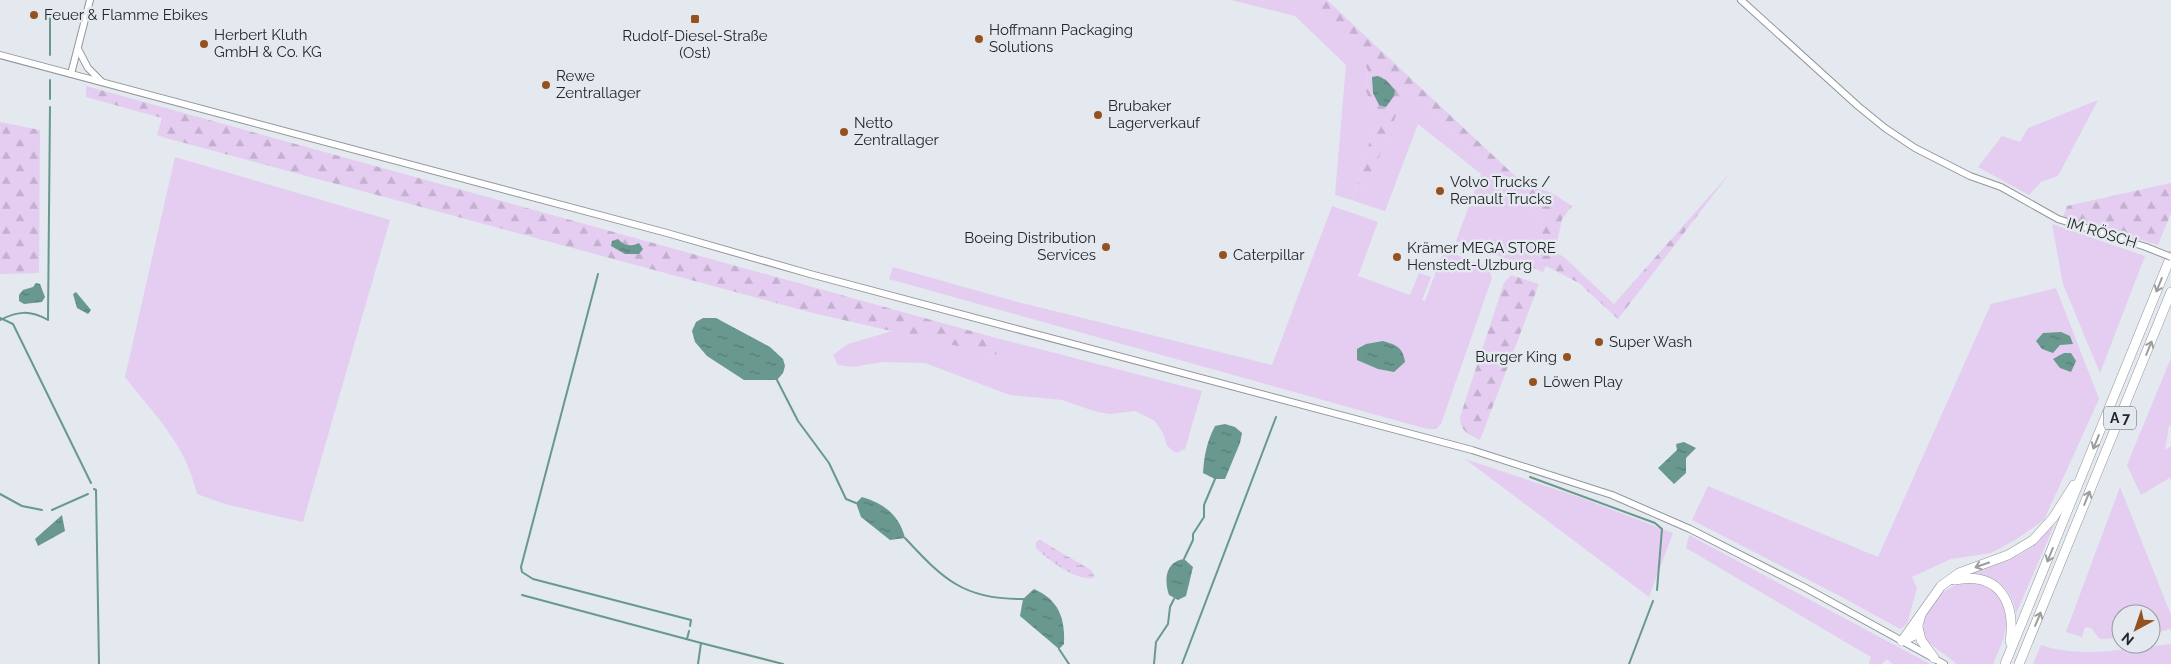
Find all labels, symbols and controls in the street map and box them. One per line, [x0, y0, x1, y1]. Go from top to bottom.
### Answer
place label: Feuer & Flamme Ebikes [44, 6, 208, 24]
marker: Feuer & Flamme Ebikes [28, 9, 40, 21]
marker: Rudolf-Diesel-Straße (Ost) [689, 13, 701, 25]
place label: Hoffmann Packaging Solutions [989, 21, 1133, 56]
place label: Herbert Kluth GmbH & Co. KG [214, 26, 322, 61]
place label: Rudolf-Diesel-Straße (Ost) [622, 27, 768, 62]
marker: Hoffmann Packaging Solutions [973, 33, 985, 45]
marker: Herbert Kluth GmbH & Co. KG [198, 38, 210, 50]
place label: Rewe Zentrallager [556, 67, 642, 102]
marker: Rewe Zentrallager [540, 79, 552, 91]
place label: Brubaker Lagerverkauf [1108, 97, 1201, 132]
marker: Brubaker Lagerverkauf [1092, 109, 1104, 121]
place label: Netto Zentrallager [854, 114, 940, 149]
marker: Netto Zentrallager [838, 126, 850, 138]
place label: Volvo Trucks / Renault Trucks [1450, 173, 1552, 208]
marker: Volvo Trucks / Renault Trucks [1434, 185, 1446, 197]
street label: IM RÖSCH [2065, 213, 2139, 252]
place label: Boeing Distribution Services [964, 229, 1096, 264]
place label: Krämer MEGA STORE Henstedt-Ulzburg [1407, 239, 1556, 274]
marker: Boeing Distribution Services [1100, 241, 1112, 253]
place label: Caterpillar [1233, 246, 1305, 264]
marker: Caterpillar [1217, 249, 1229, 261]
marker: Krämer MEGA STORE Henstedt-Ulzburg [1391, 251, 1403, 263]
one-way arrow [2154, 277, 2163, 293]
place label: Super Wash [1609, 333, 1692, 351]
marker: Super Wash [1593, 336, 1605, 348]
one-way arrow [2144, 341, 2154, 356]
place label: Burger King [1475, 348, 1557, 366]
marker: Burger King [1561, 351, 1573, 363]
place label: Löwen Play [1543, 373, 1623, 391]
marker: Löwen Play [1527, 376, 1539, 388]
road number: A 7 [2104, 406, 2136, 429]
one-way arrow [2091, 434, 2101, 449]
one-way arrow [2083, 491, 2093, 506]
one-way arrow [2045, 547, 2054, 562]
one-way arrow [1975, 561, 1991, 570]
north arrow [2111, 604, 2161, 654]
one-way arrow [2033, 612, 2043, 627]
text: N [2118, 629, 2137, 649]

